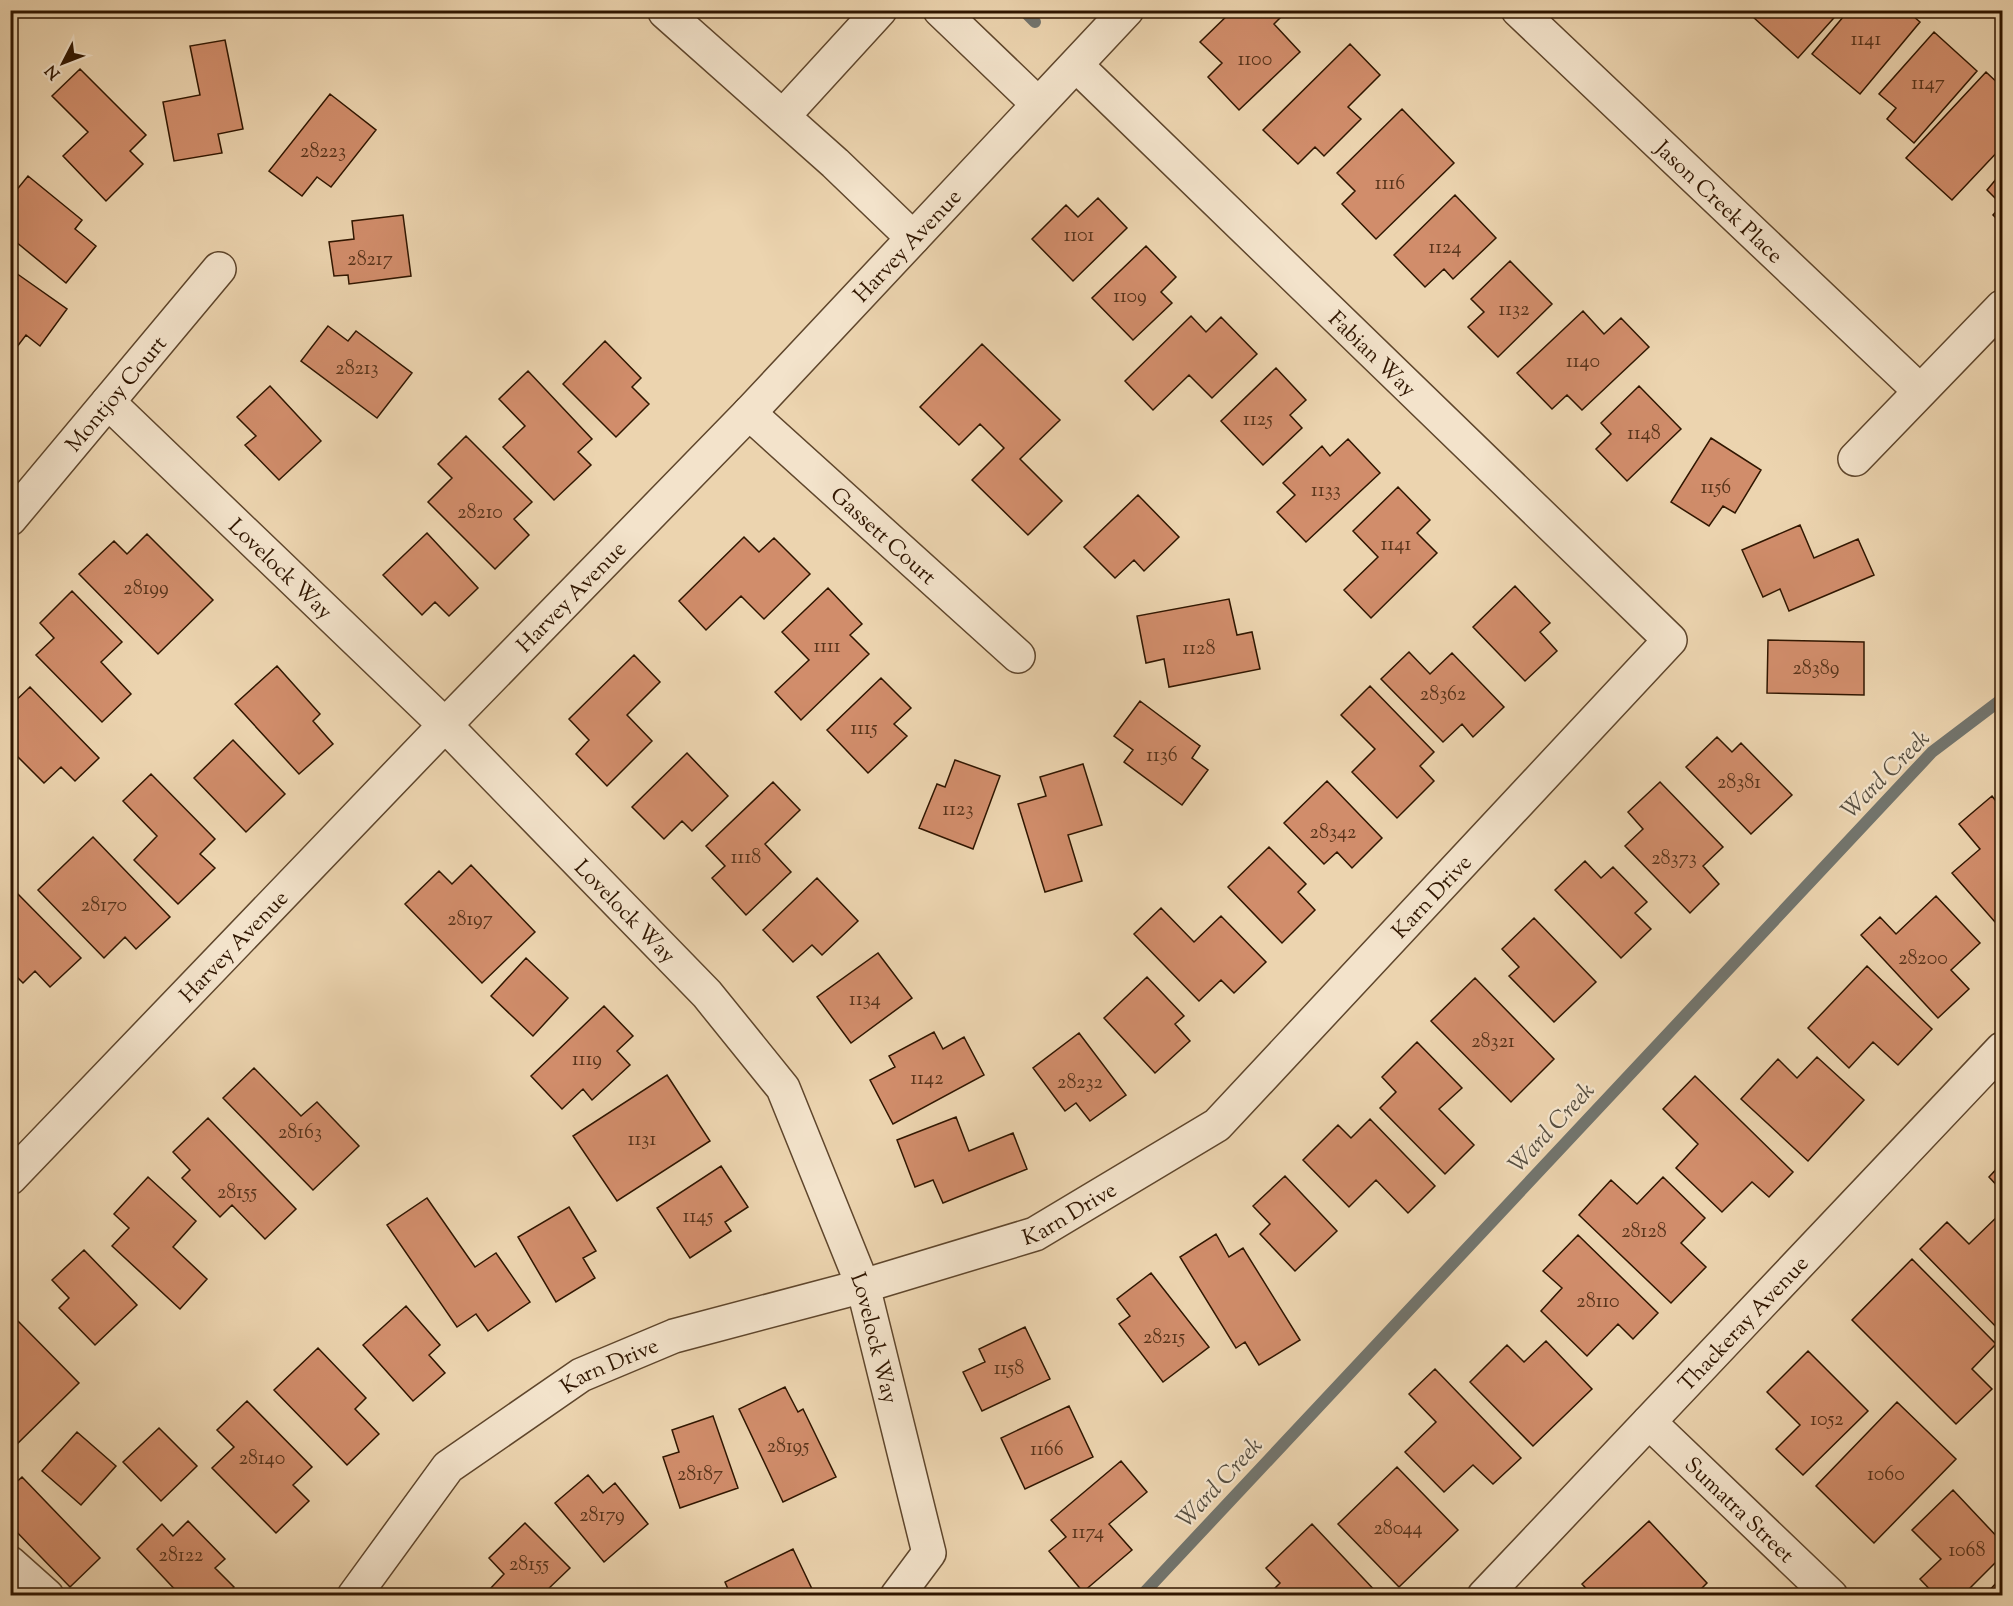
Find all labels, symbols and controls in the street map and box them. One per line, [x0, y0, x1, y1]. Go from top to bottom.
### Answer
house number: 1141 [1851, 26, 1881, 55]
north arrow [33, 33, 93, 93]
house number: 1100 [1238, 46, 1272, 75]
text: N [41, 59, 67, 84]
house number: 1147 [1911, 70, 1945, 99]
street label: Jason Creek Place [1646, 134, 1789, 272]
house number: 28223 [300, 138, 346, 167]
house number: 1116 [1375, 170, 1405, 199]
street label: Harvey Avenue [847, 183, 970, 311]
house number: 1101 [1064, 222, 1094, 251]
house number: 1124 [1428, 234, 1462, 263]
house number: 28217 [347, 246, 393, 275]
house number: 1109 [1113, 283, 1147, 312]
house number: 1132 [1498, 296, 1530, 325]
street label: Fabian Way [1320, 305, 1422, 406]
street label: Montjoy Court [59, 330, 176, 460]
house number: 1140 [1566, 348, 1600, 377]
house number: 28213 [335, 355, 379, 384]
house number: 1125 [1243, 406, 1273, 435]
house number: 1148 [1627, 420, 1661, 449]
house number: 1156 [1701, 474, 1731, 503]
house number: 1133 [1311, 477, 1341, 506]
street label: Gassett Court [822, 481, 942, 594]
house number: 28210 [457, 499, 503, 528]
street label: Lovelock Way [220, 512, 339, 628]
house number: 1141 [1381, 531, 1411, 560]
street label: Harvey Avenue [510, 535, 635, 661]
house number: 28199 [123, 575, 169, 604]
house number: 1111 [813, 633, 841, 662]
house number: 1128 [1183, 635, 1215, 664]
house number: 28389 [1792, 655, 1840, 684]
house number: 28362 [1420, 681, 1466, 710]
house number: 1115 [850, 715, 878, 744]
water label: Ward Creek [1834, 723, 1939, 828]
house number: 1136 [1146, 742, 1178, 771]
house number: 28381 [1717, 769, 1761, 798]
house number: 1123 [942, 796, 974, 825]
house number: 28342 [1310, 819, 1356, 848]
house number: 1118 [731, 844, 761, 873]
house number: 28373 [1651, 845, 1697, 874]
street label: Karn Drive [1386, 849, 1481, 947]
street label: Lovelock Way [565, 854, 682, 972]
street label: Harvey Avenue [173, 884, 297, 1011]
house number: 28170 [81, 892, 127, 921]
house number: 28197 [447, 906, 493, 935]
house number: 28200 [1898, 945, 1948, 974]
house number: 1134 [849, 986, 881, 1015]
house number: 28321 [1471, 1028, 1515, 1057]
house number: 1119 [572, 1046, 602, 1075]
house number: 1142 [910, 1065, 944, 1094]
house number: 28232 [1057, 1069, 1103, 1098]
water label: Ward Creek [1501, 1075, 1604, 1181]
house number: 28163 [278, 1119, 322, 1148]
house number: 1131 [628, 1126, 656, 1155]
street label: Karn Drive [1019, 1176, 1124, 1256]
house number: 28155 [217, 1179, 257, 1208]
house number: 1145 [683, 1203, 713, 1232]
house number: 28128 [1621, 1218, 1667, 1247]
street label: Thackeray Avenue [1672, 1250, 1817, 1400]
street label: Lovelock Way [840, 1268, 905, 1407]
house number: 28110 [1576, 1288, 1620, 1317]
house number: 28215 [1143, 1324, 1185, 1353]
street label: Karn Drive [555, 1331, 664, 1404]
house number: 1158 [994, 1355, 1024, 1384]
house number: 1052 [1810, 1406, 1844, 1435]
water label: Ward Creek [1169, 1430, 1272, 1536]
house number: 28195 [767, 1433, 810, 1462]
house number: 1166 [1030, 1436, 1064, 1465]
house number: 28140 [239, 1445, 285, 1474]
street label: Sumatra Street [1676, 1451, 1801, 1572]
house number: 28187 [677, 1461, 723, 1490]
house number: 1060 [1867, 1461, 1905, 1490]
house number: 28179 [579, 1502, 625, 1531]
house number: 28044 [1373, 1515, 1423, 1544]
house number: 1174 [1072, 1519, 1104, 1548]
house number: 1068 [1948, 1537, 1986, 1566]
house number: 28122 [159, 1542, 203, 1571]
house number: 28155 [509, 1551, 549, 1580]

